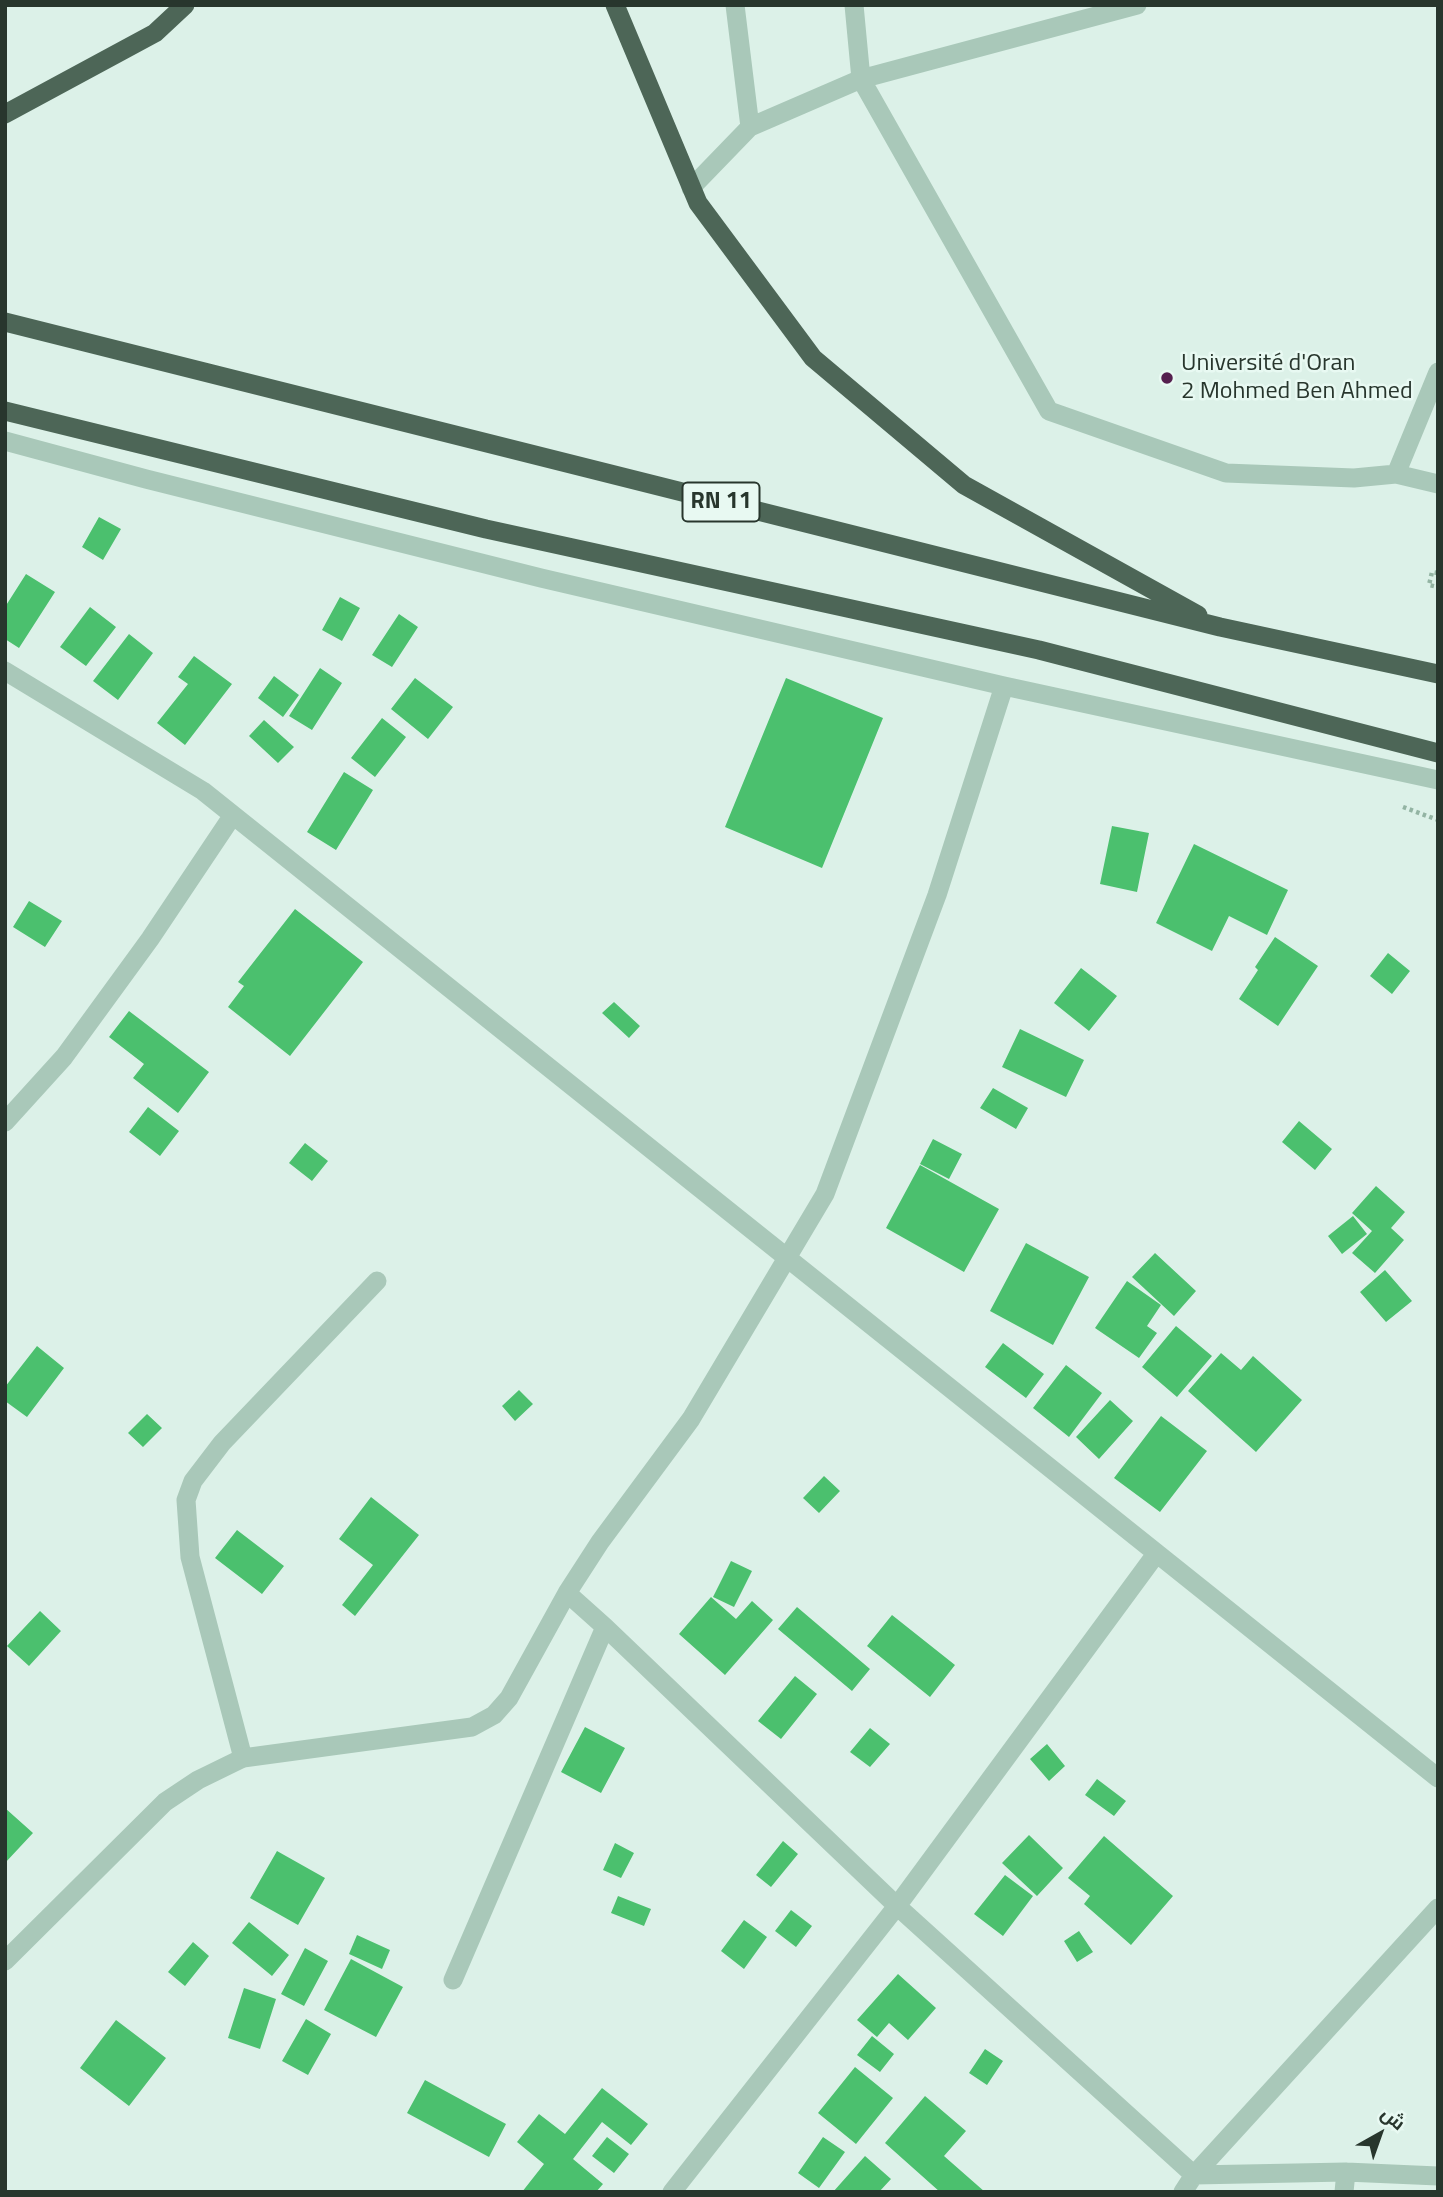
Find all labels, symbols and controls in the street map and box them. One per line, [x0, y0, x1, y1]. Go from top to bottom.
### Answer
place label: Université d'Oran 2 Mohmed Ben Ahmed [1181, 350, 1413, 406]
marker: Université d'Oran 2 Mohmed Ben Ahmed [1159, 370, 1175, 386]
road number: RN 11 [682, 482, 760, 522]
north arrow [1345, 2099, 1415, 2169]
text: ش [1375, 2099, 1412, 2136]

